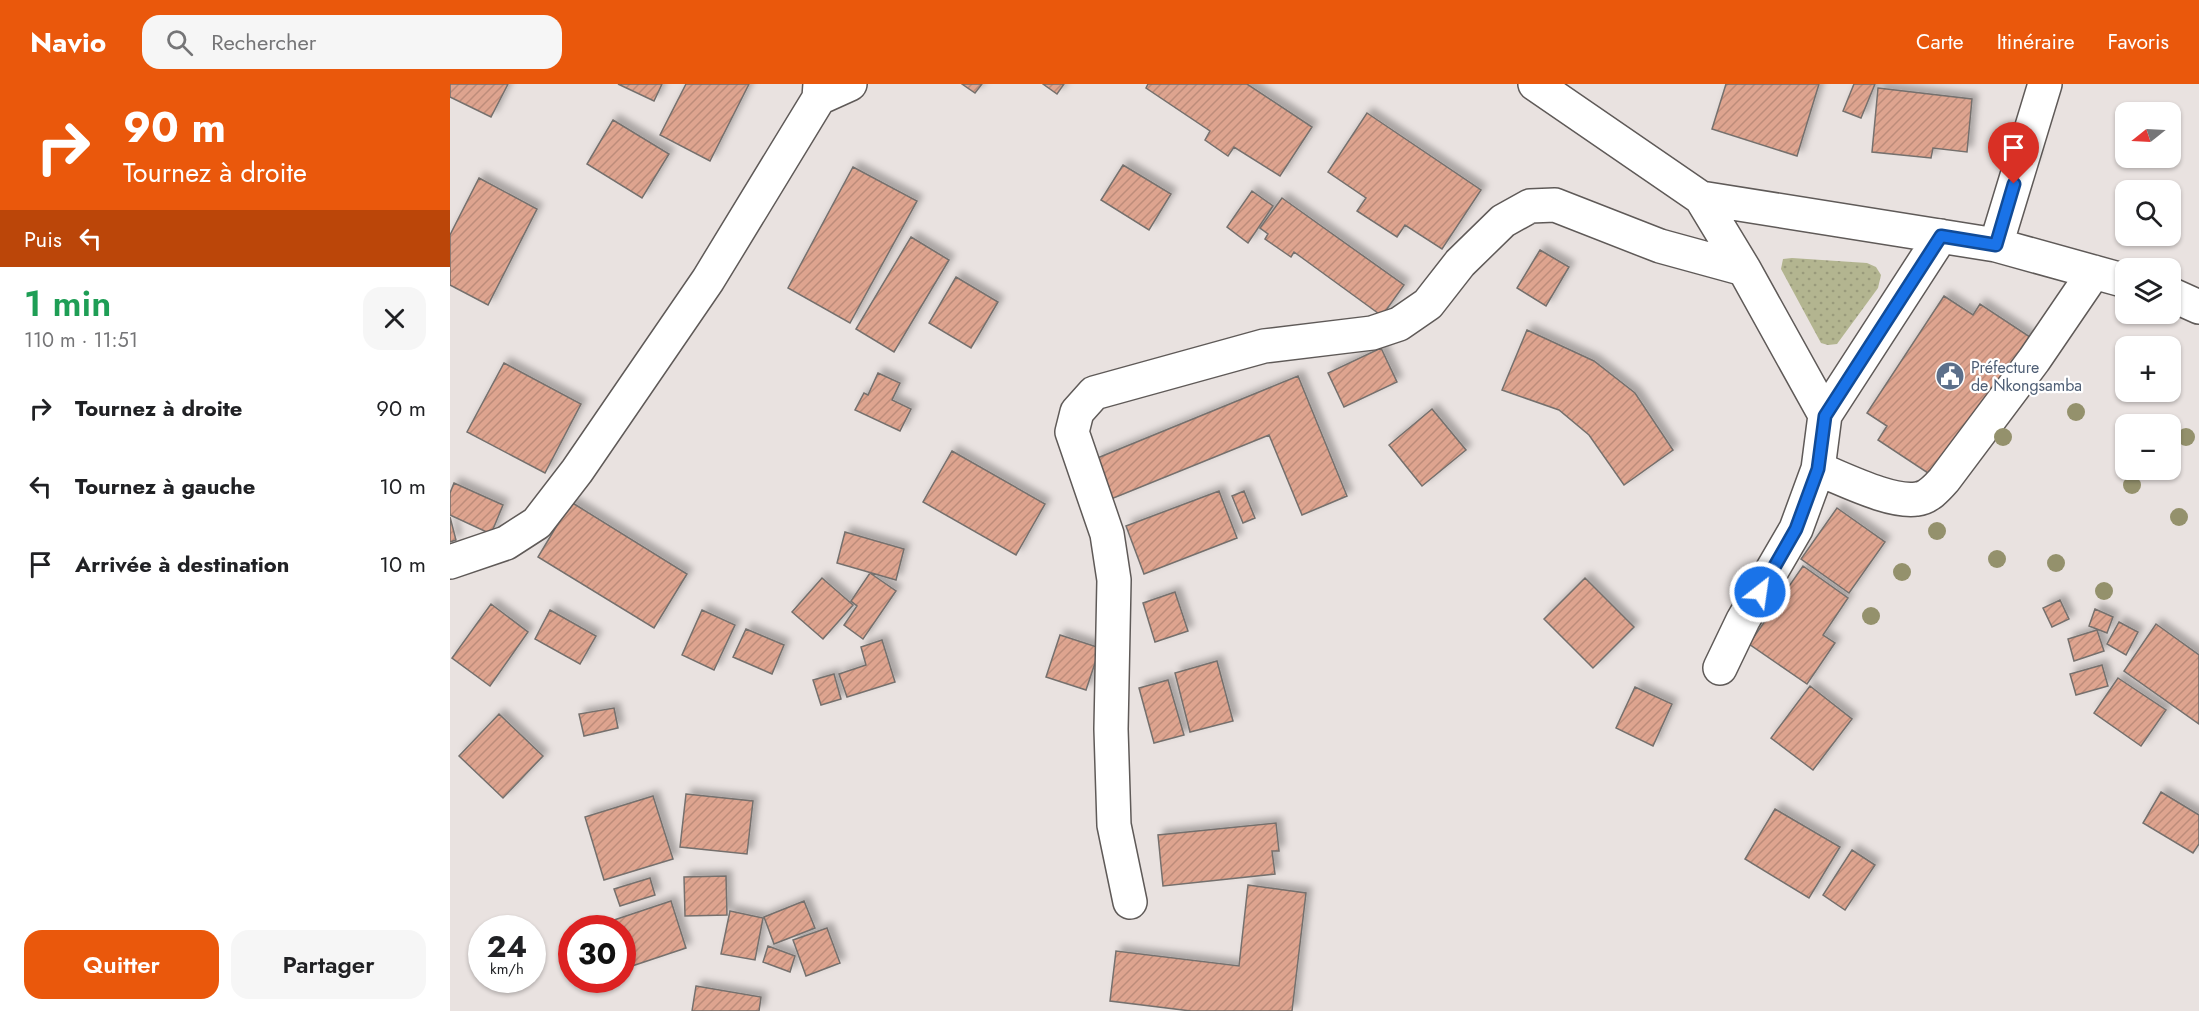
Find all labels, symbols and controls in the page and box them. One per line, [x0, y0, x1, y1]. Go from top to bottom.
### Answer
search box [142, 15, 562, 69]
text: Navio [30, 22, 106, 63]
icon: search [163, 26, 196, 59]
text: Rechercher [211, 26, 316, 58]
text: Carte [1916, 27, 1964, 57]
text: Itinéraire [1997, 27, 2075, 57]
text: Favoris [2108, 27, 2169, 57]
text: 90 m [123, 97, 226, 158]
north arrow [2115, 102, 2181, 168]
map controls [2115, 102, 2181, 480]
icon: right [24, 108, 102, 186]
pin [1988, 122, 2039, 184]
icon: arrive [1997, 131, 2030, 164]
text: Tournez à droite [123, 153, 307, 192]
button: search [2115, 180, 2181, 246]
icon: left [74, 222, 107, 255]
text: Puis [24, 223, 62, 255]
button: layers [2115, 258, 2181, 324]
text: 1 min [24, 277, 111, 329]
button: close [363, 287, 426, 350]
text: 110 m · 11:51 [24, 326, 138, 355]
button: + [2115, 336, 2181, 402]
place label: Préfecture de Nkongsamba [1971, 356, 2082, 397]
public building icon: Préfecture de Nkongsamba [1934, 360, 1966, 392]
icon: right [24, 392, 57, 425]
text: Tournez à droite [75, 392, 242, 424]
text: 90 m [376, 392, 426, 424]
button: − [2115, 414, 2181, 480]
icon: left [24, 470, 57, 503]
text: Tournez à gauche [75, 470, 255, 502]
text: 10 m [379, 470, 426, 502]
icon: arrive [24, 548, 57, 581]
text: Arrivée à destination [75, 548, 289, 580]
text: 10 m [379, 548, 426, 580]
position arrow [1728, 560, 1792, 624]
speed limit sign: 30 [558, 915, 636, 993]
text: 24 [487, 925, 527, 968]
button: Quitter [24, 930, 219, 999]
button: Partager [231, 930, 426, 999]
text: km/h [490, 958, 524, 980]

